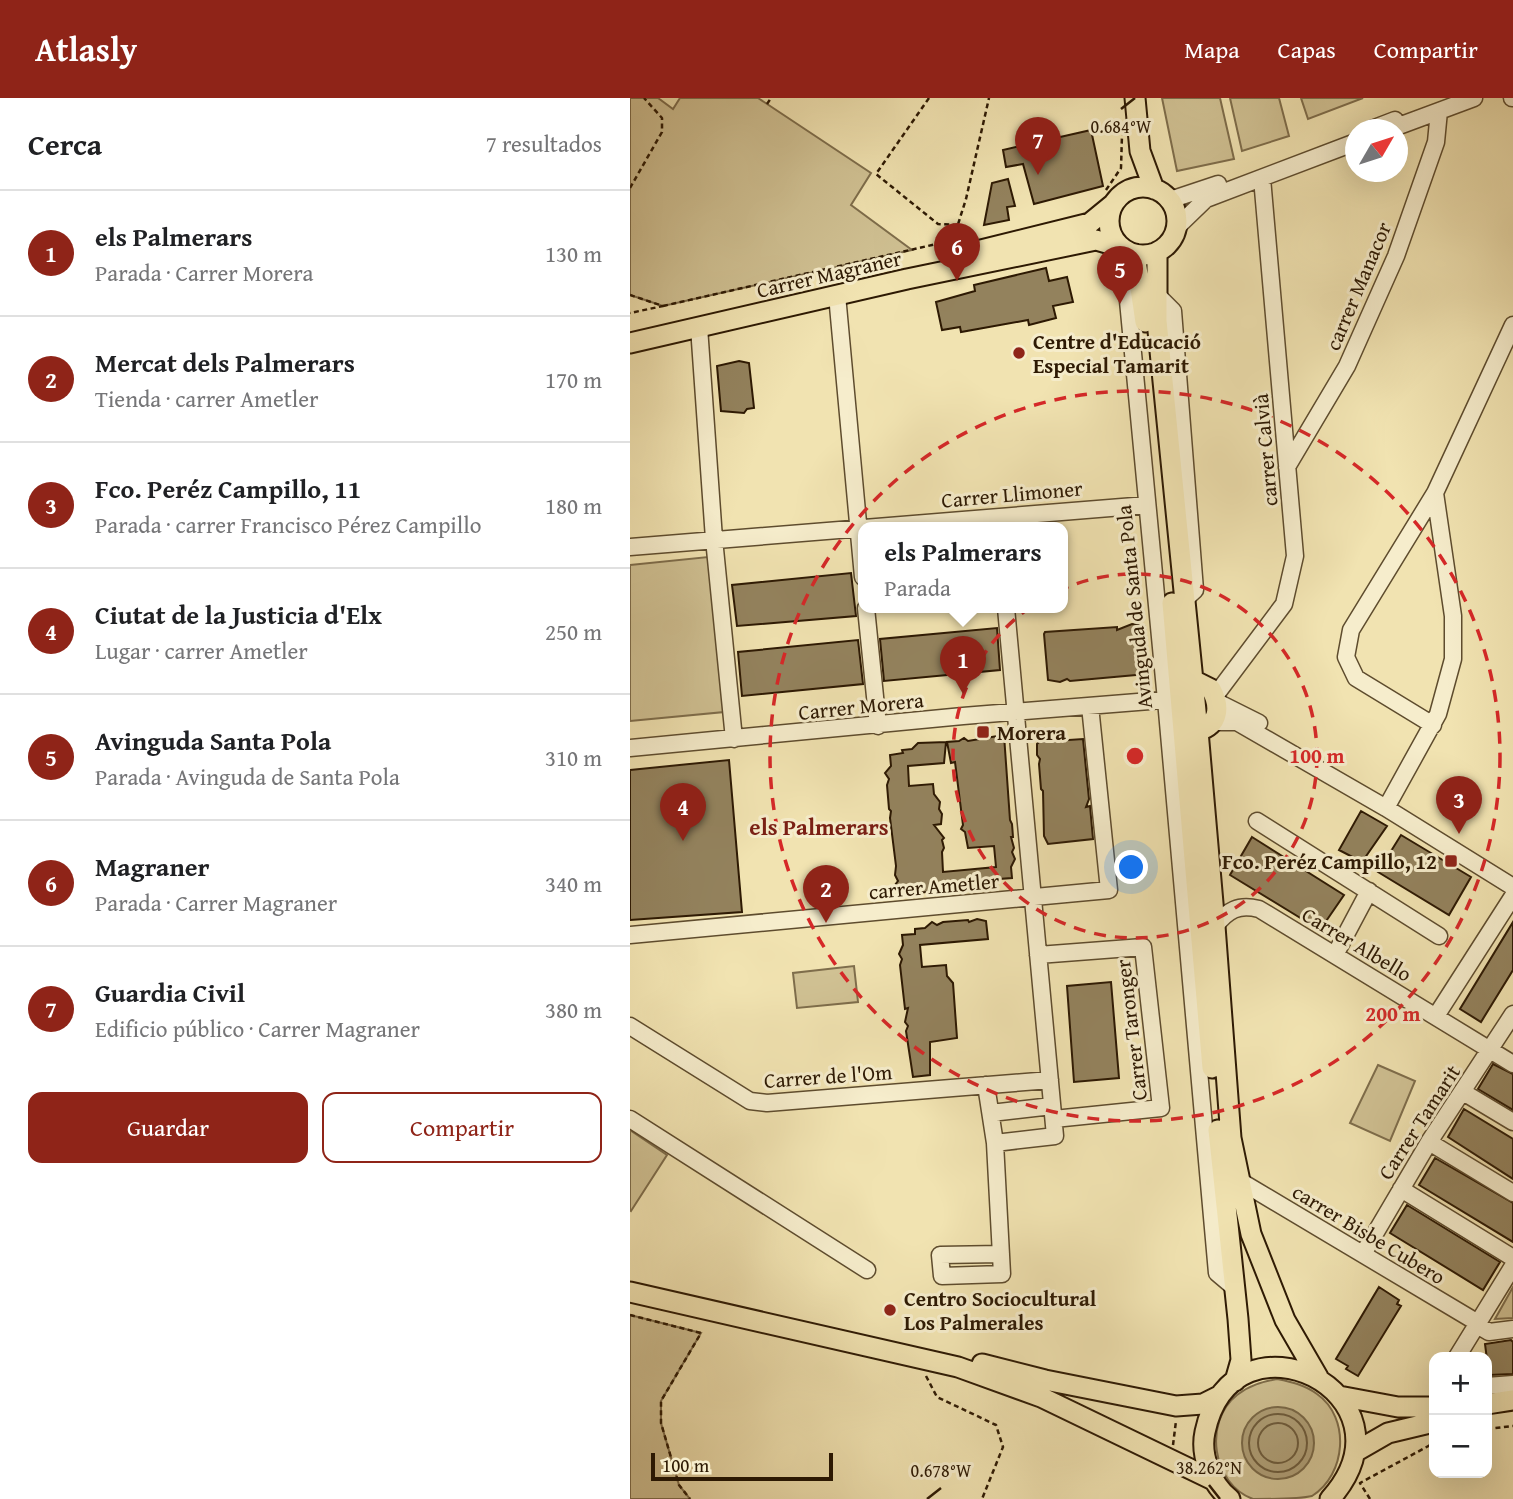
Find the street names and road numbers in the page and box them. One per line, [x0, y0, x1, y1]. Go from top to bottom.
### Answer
street label: carrer Manacor [1317, 217, 1399, 355]
street label: Carrer Magraner [754, 242, 905, 306]
street label: carrer Calvià [1245, 392, 1285, 508]
street label: Carrer Llimoner [940, 472, 1084, 516]
street label: Avinguda de Santa Pola [1108, 503, 1160, 710]
street label: Carrer Morera [797, 684, 925, 728]
street label: carrer Ametler [867, 865, 1001, 907]
street label: Carrer Albello [1296, 899, 1418, 989]
street label: Carrer Taronger [1107, 957, 1155, 1102]
street label: Carrer de l'Om [763, 1056, 893, 1096]
street label: Carrer Tamarit [1370, 1058, 1468, 1186]
street label: carrer Bisbe Cubero [1287, 1176, 1451, 1292]

